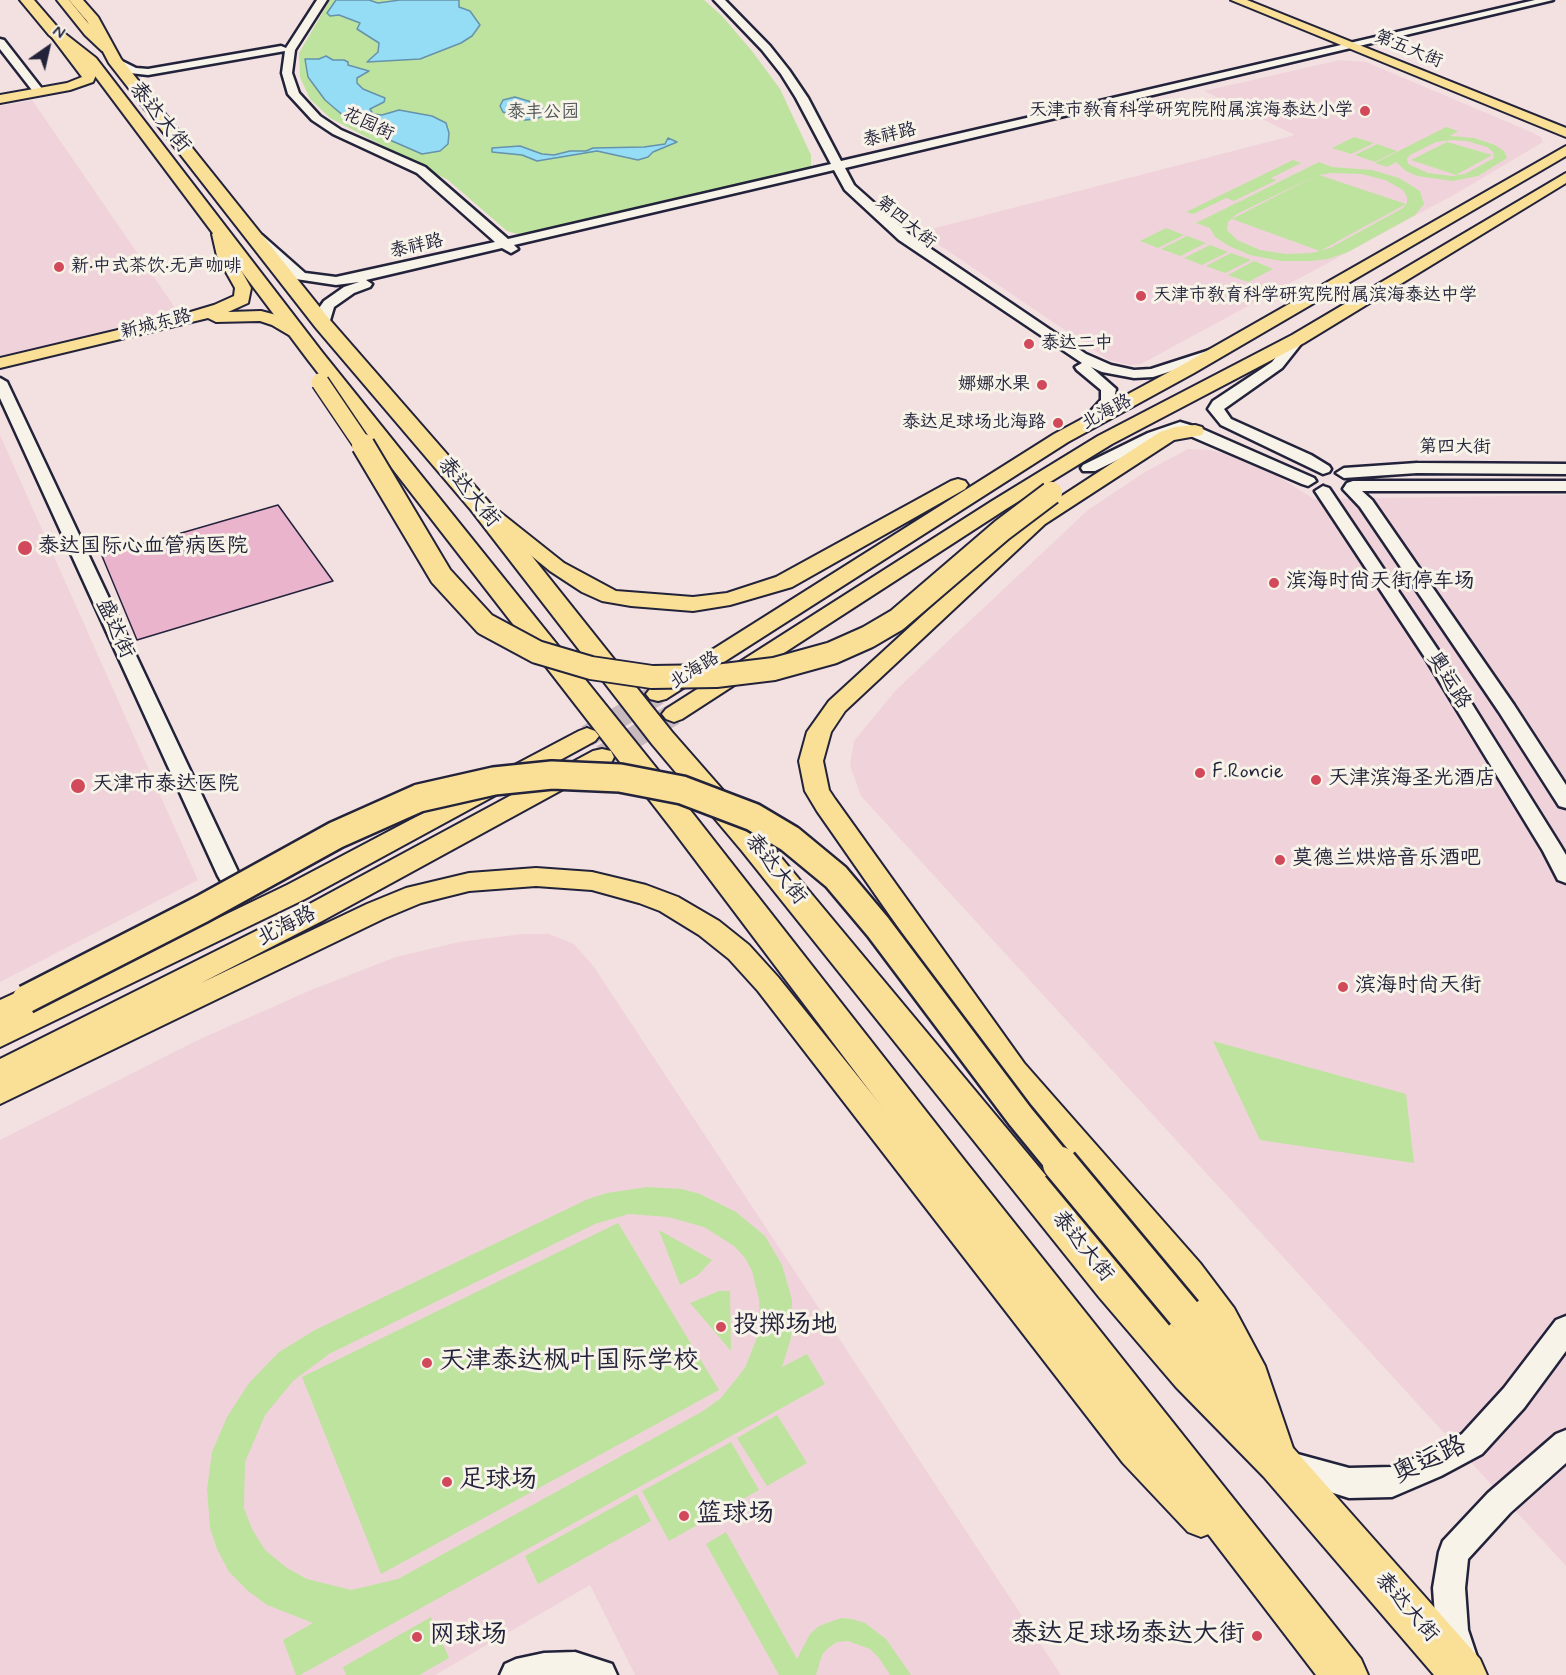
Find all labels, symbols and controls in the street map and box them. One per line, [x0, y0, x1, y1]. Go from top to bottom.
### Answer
north arrow [18, 18, 78, 78]
text: N [48, 21, 69, 44]
street label: 第五大街 [1371, 27, 1445, 73]
street label: 泰达大街 [123, 77, 195, 159]
place label: 天津市教育科学研究院附属滨海泰达小学 [1029, 100, 1353, 122]
park label: 泰丰公园 [507, 102, 579, 124]
street label: 花园街 [339, 104, 397, 146]
marker: 天津市教育科学研究院附属滨海泰达小学 [1358, 104, 1372, 118]
street label: 泰祥路 [861, 119, 919, 153]
street label: 第四大街 [870, 192, 940, 254]
street label: 泰祥路 [388, 230, 446, 264]
place label: 新·中式茶饮·无声咖啡 [71, 256, 241, 278]
marker: 新·中式茶饮·无声咖啡 [52, 260, 66, 274]
place label: 天津市教育科学研究院附属滨海泰达中学 [1153, 285, 1477, 307]
marker: 天津市教育科学研究院附属滨海泰达中学 [1134, 289, 1148, 303]
street label: 新城东路 [118, 306, 194, 344]
place label: 泰达二中 [1041, 333, 1113, 355]
marker: 泰达二中 [1022, 337, 1036, 351]
place label: 娜娜水果 [958, 374, 1030, 396]
marker: 娜娜水果 [1035, 378, 1049, 392]
street label: 北海路 [1078, 391, 1136, 435]
place label: 泰达足球场北海路 [902, 412, 1046, 434]
marker: 泰达足球场北海路 [1051, 416, 1065, 430]
street label: 第四大街 [1419, 437, 1491, 459]
street label: 泰达大街 [431, 453, 505, 533]
place label: 泰达国际心血管病医院 [38, 535, 248, 561]
marker: 泰达国际心血管病医院 [16, 539, 34, 557]
place label: 滨海时尚天街停车场 [1286, 570, 1475, 596]
marker: 滨海时尚天街停车场 [1267, 576, 1281, 590]
street label: 盛达街 [89, 595, 139, 663]
street label: 北海路 [666, 648, 724, 694]
street label: 奥运路 [1421, 648, 1475, 714]
place label: F.Roncie [1212, 760, 1284, 786]
marker: F.Roncie [1193, 766, 1207, 780]
place label: 天津滨海圣光酒店 [1328, 767, 1496, 793]
place label: 天津市泰达医院 [92, 773, 239, 799]
marker: 天津滨海圣光酒店 [1309, 773, 1323, 787]
marker: 天津市泰达医院 [69, 777, 87, 795]
street label: 泰达大街 [739, 829, 811, 911]
place label: 莫德兰烘焙音乐酒吧 [1292, 847, 1481, 873]
marker: 莫德兰烘焙音乐酒吧 [1273, 853, 1287, 867]
street label: 北海路 [253, 901, 321, 953]
place label: 滨海时尚天街 [1355, 974, 1481, 1000]
marker: 滨海时尚天街 [1336, 980, 1350, 994]
street label: 泰达大街 [1046, 1206, 1118, 1288]
place label: 投掷场地 [733, 1311, 837, 1343]
marker: 投掷场地 [714, 1320, 728, 1334]
place label: 天津泰达枫叶国际学校 [439, 1347, 699, 1379]
marker: 天津泰达枫叶国际学校 [420, 1356, 434, 1370]
street label: 奥运路 [1388, 1430, 1472, 1492]
place label: 足球场 [459, 1466, 537, 1498]
marker: 足球场 [440, 1475, 454, 1489]
place label: 篮球场 [696, 1500, 774, 1532]
marker: 篮球场 [677, 1509, 691, 1523]
street label: 泰达大街 [1369, 1568, 1443, 1648]
place label: 泰达足球场泰达大街 [1011, 1620, 1245, 1652]
place label: 网球场 [429, 1621, 507, 1653]
marker: 泰达足球场泰达大街 [1250, 1629, 1264, 1643]
marker: 网球场 [410, 1630, 424, 1644]

